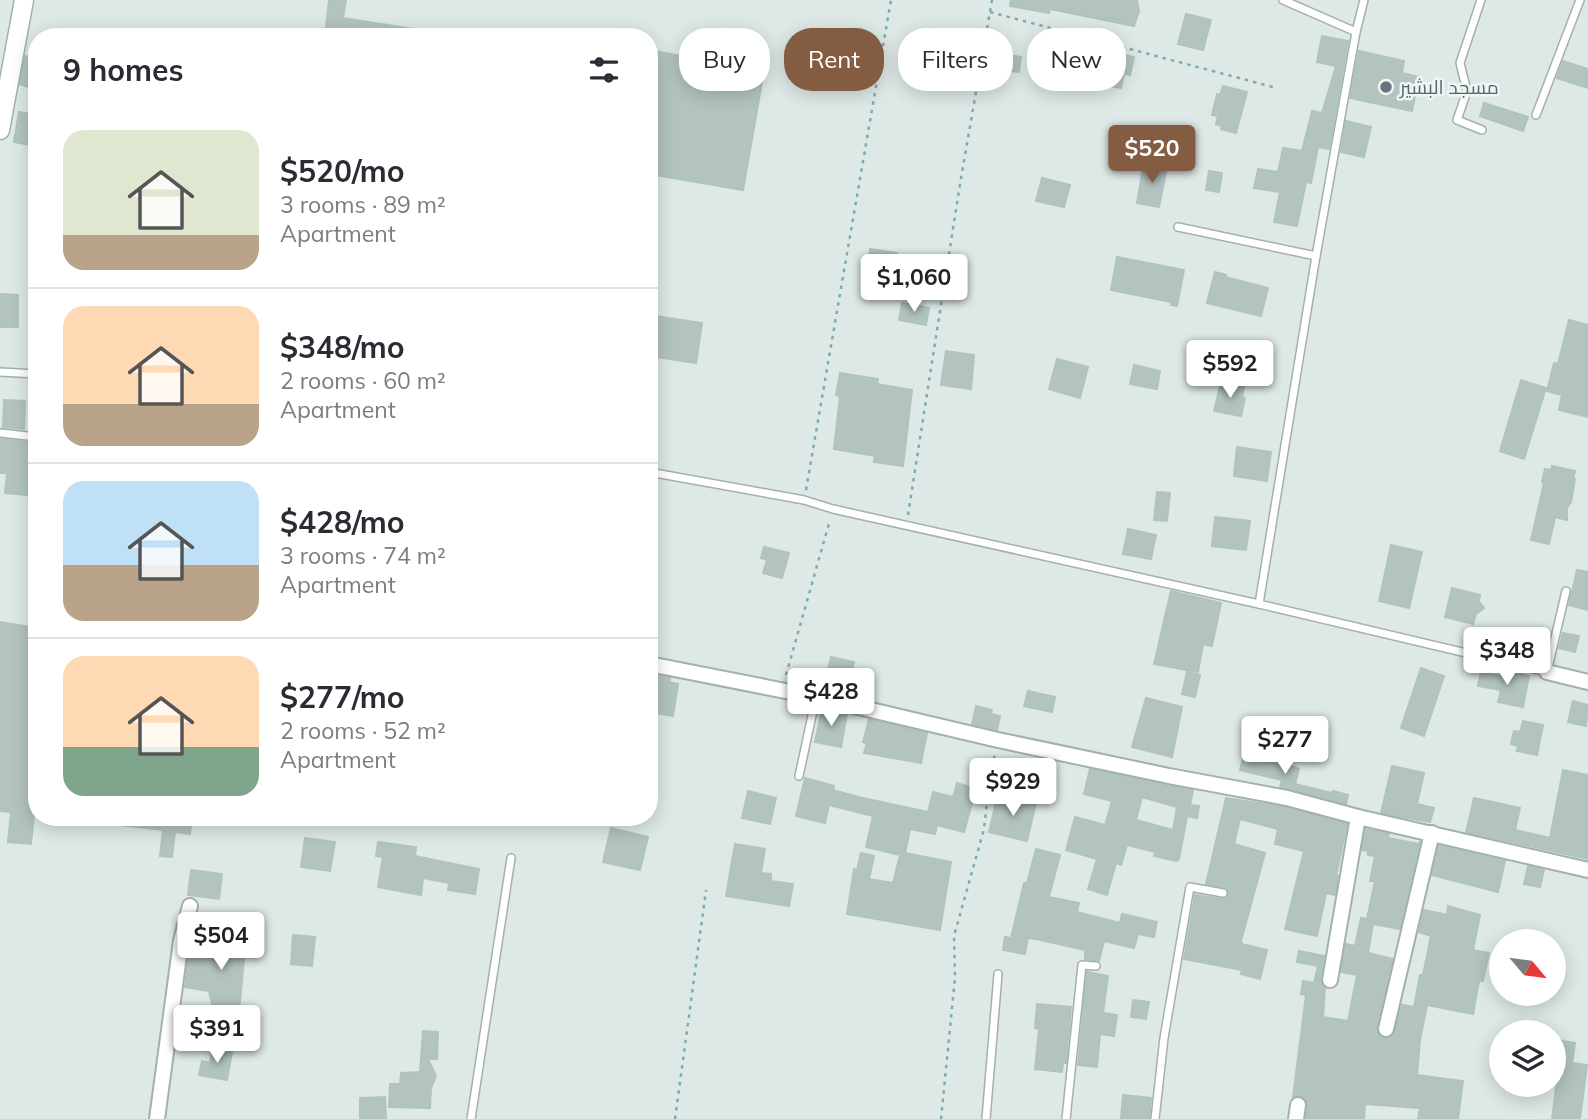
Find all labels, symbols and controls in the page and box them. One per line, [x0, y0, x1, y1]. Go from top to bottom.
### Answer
chip: Buy [679, 28, 770, 91]
chip: Rent [784, 28, 884, 91]
chip: Filters [898, 28, 1013, 91]
chip: New [1027, 28, 1126, 91]
text: 9 homes [63, 51, 184, 89]
icon: filters [585, 51, 623, 89]
place label: مسجد البشير [1399, 75, 1499, 99]
marker: مسجد البشير [1378, 79, 1394, 95]
pin: $520 [1111, 125, 1193, 185]
text: $520 [1124, 133, 1180, 162]
text: $520/mo [280, 152, 404, 190]
icon: home [119, 158, 203, 242]
text: 3 rooms · 89 m² [280, 190, 446, 219]
text: Apartment [280, 219, 396, 248]
pin: $1,060 [857, 254, 971, 314]
text: $1,060 [877, 262, 951, 291]
text: $348/mo [280, 328, 404, 366]
icon: home [119, 334, 203, 418]
pin: $592 [1189, 340, 1271, 400]
text: $592 [1202, 348, 1258, 377]
text: 2 rooms · 60 m² [280, 366, 446, 395]
text: Apartment [280, 395, 396, 424]
text: $428/mo [280, 503, 404, 541]
icon: home [119, 509, 203, 593]
text: 3 rooms · 74 m² [280, 541, 446, 570]
text: Apartment [280, 570, 396, 599]
pin: $348 [1466, 628, 1548, 687]
text: $348 [1479, 635, 1535, 664]
pin: $428 [790, 668, 872, 728]
text: $428 [803, 676, 859, 705]
text: $277/mo [280, 678, 404, 716]
icon: home [119, 684, 203, 768]
text: 2 rooms · 52 m² [280, 716, 446, 745]
pin: $277 [1244, 716, 1326, 776]
text: $277 [1257, 724, 1313, 753]
text: Apartment [280, 745, 396, 774]
pin: $929 [972, 758, 1054, 818]
text: $929 [985, 766, 1041, 795]
pin: $504 [180, 912, 262, 972]
text: $504 [193, 920, 249, 949]
north arrow [1489, 929, 1566, 1006]
map controls [1489, 929, 1566, 1097]
pin: $391 [176, 1006, 258, 1065]
text: $391 [189, 1013, 245, 1042]
button: layers [1489, 1020, 1566, 1097]

